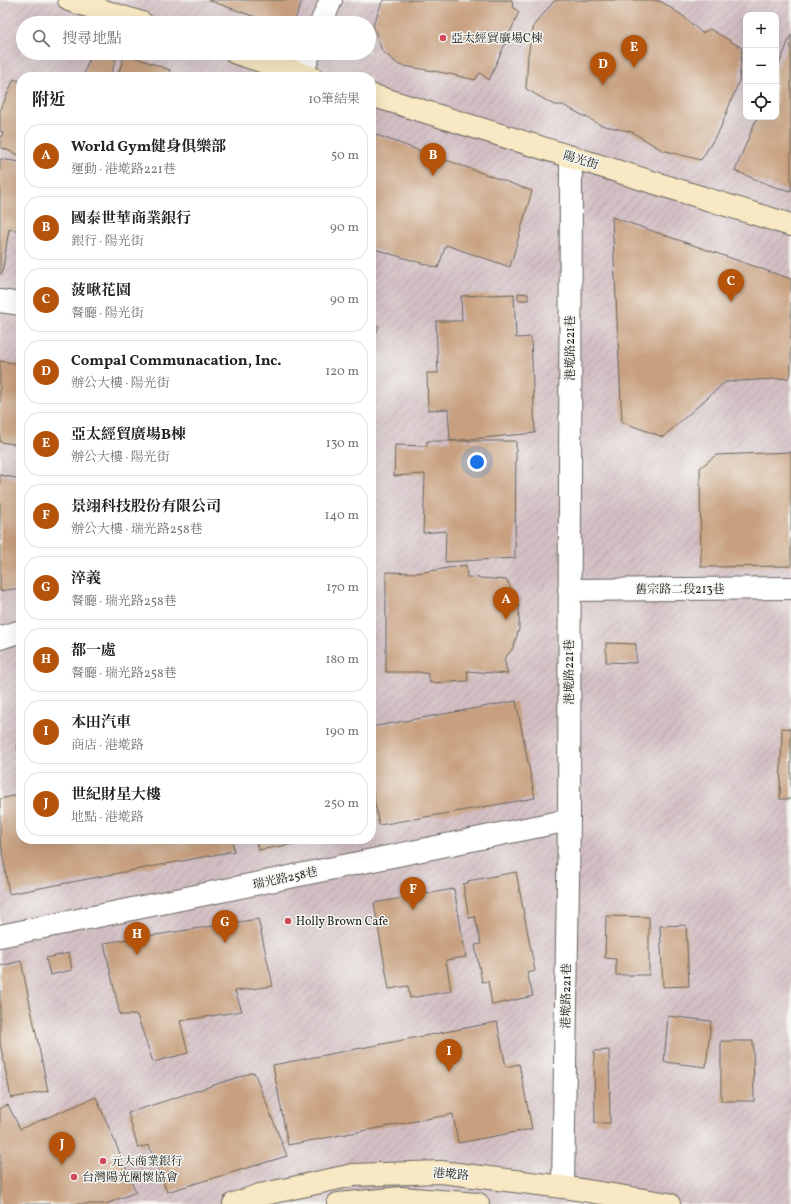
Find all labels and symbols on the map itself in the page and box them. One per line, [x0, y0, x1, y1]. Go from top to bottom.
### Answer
place label: 亞太經貿廣場C棟 [451, 31, 543, 47]
marker: 亞太經貿廣場C棟 [438, 33, 448, 43]
pin: E [621, 35, 647, 68]
pin: D [590, 52, 616, 85]
pin: B [420, 143, 446, 176]
street label: 陽光街 [561, 148, 601, 174]
pin: C [718, 269, 744, 302]
street label: 港墘路221巷 [563, 315, 579, 381]
your location [467, 452, 487, 472]
street label: 舊宗路二段213巷 [635, 582, 725, 598]
pin: A [493, 587, 519, 620]
street label: 港墘路221巷 [562, 639, 578, 705]
street label: 瑞光路258巷 [251, 864, 319, 894]
pin: F [400, 877, 426, 910]
pin: G [212, 910, 238, 943]
place label: Holly Brown Cafe [296, 914, 389, 930]
marker: Holly Brown Cafe [283, 916, 293, 926]
pin: H [124, 922, 150, 955]
street label: 港墘路221巷 [558, 963, 576, 1029]
pin: I [436, 1039, 462, 1072]
pin: J [49, 1132, 75, 1165]
place label: 元大商業銀行 [111, 1154, 183, 1170]
marker: 元大商業銀行 [98, 1156, 108, 1166]
street label: 港墘路 [432, 1166, 469, 1184]
place label: 台灣陽光關懷協會 [82, 1170, 178, 1186]
marker: 台灣陽光關懷協會 [69, 1172, 79, 1182]

